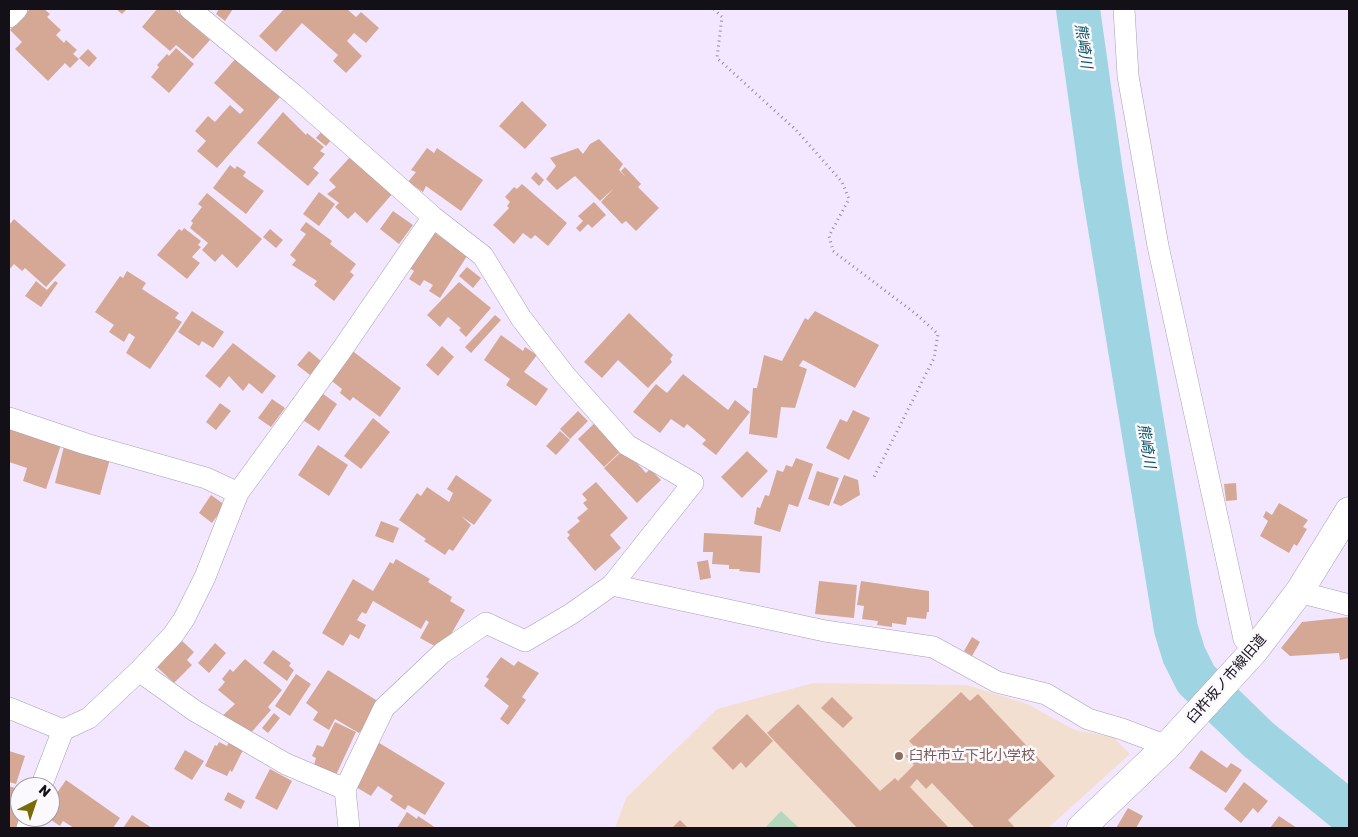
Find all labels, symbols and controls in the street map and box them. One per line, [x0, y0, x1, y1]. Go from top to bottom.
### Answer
water label: 熊崎川 [1071, 22, 1095, 70]
water label: 熊崎川 [1134, 422, 1158, 470]
street label: 臼杵坂ノ市線旧道 [1184, 631, 1270, 727]
place label: 臼杵市立下北小学校 [909, 748, 1035, 764]
marker: 臼杵市立下北小学校 [893, 750, 905, 762]
north arrow [10, 777, 60, 827]
text: N [35, 781, 54, 801]

